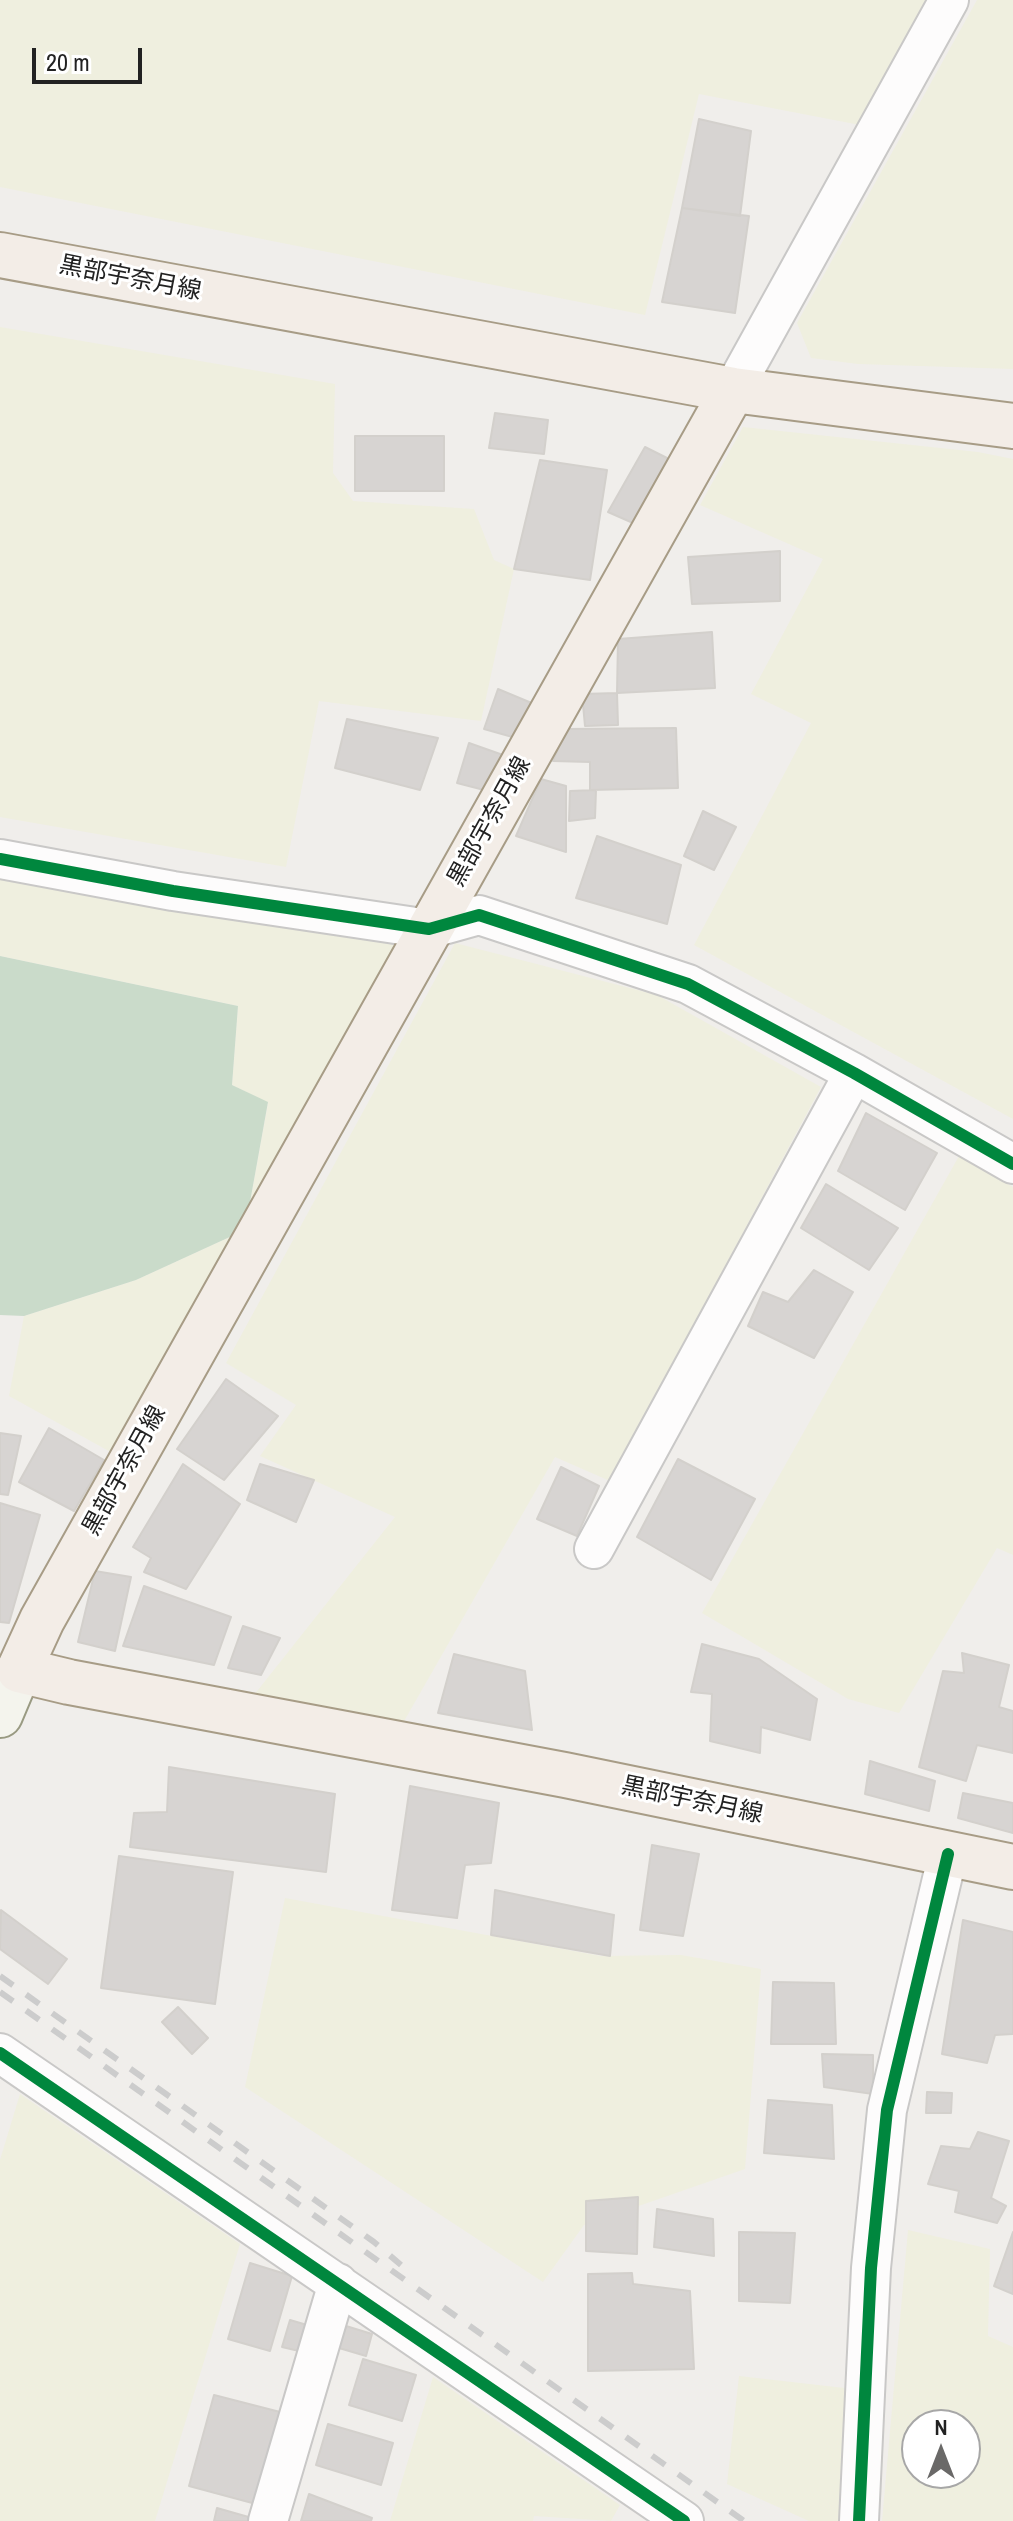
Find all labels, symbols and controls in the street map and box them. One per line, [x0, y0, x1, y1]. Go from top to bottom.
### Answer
scale bar [36, 32, 146, 82]
text: 20 m [46, 46, 90, 78]
street label: 黒部宇奈月線 [57, 251, 203, 307]
street label: 黒部宇奈月線 [442, 752, 538, 892]
street label: 黒部宇奈月線 [77, 1401, 173, 1541]
street label: 黒部宇奈月線 [619, 1772, 765, 1830]
north arrow [901, 2409, 981, 2489]
text: N [934, 2412, 948, 2442]

